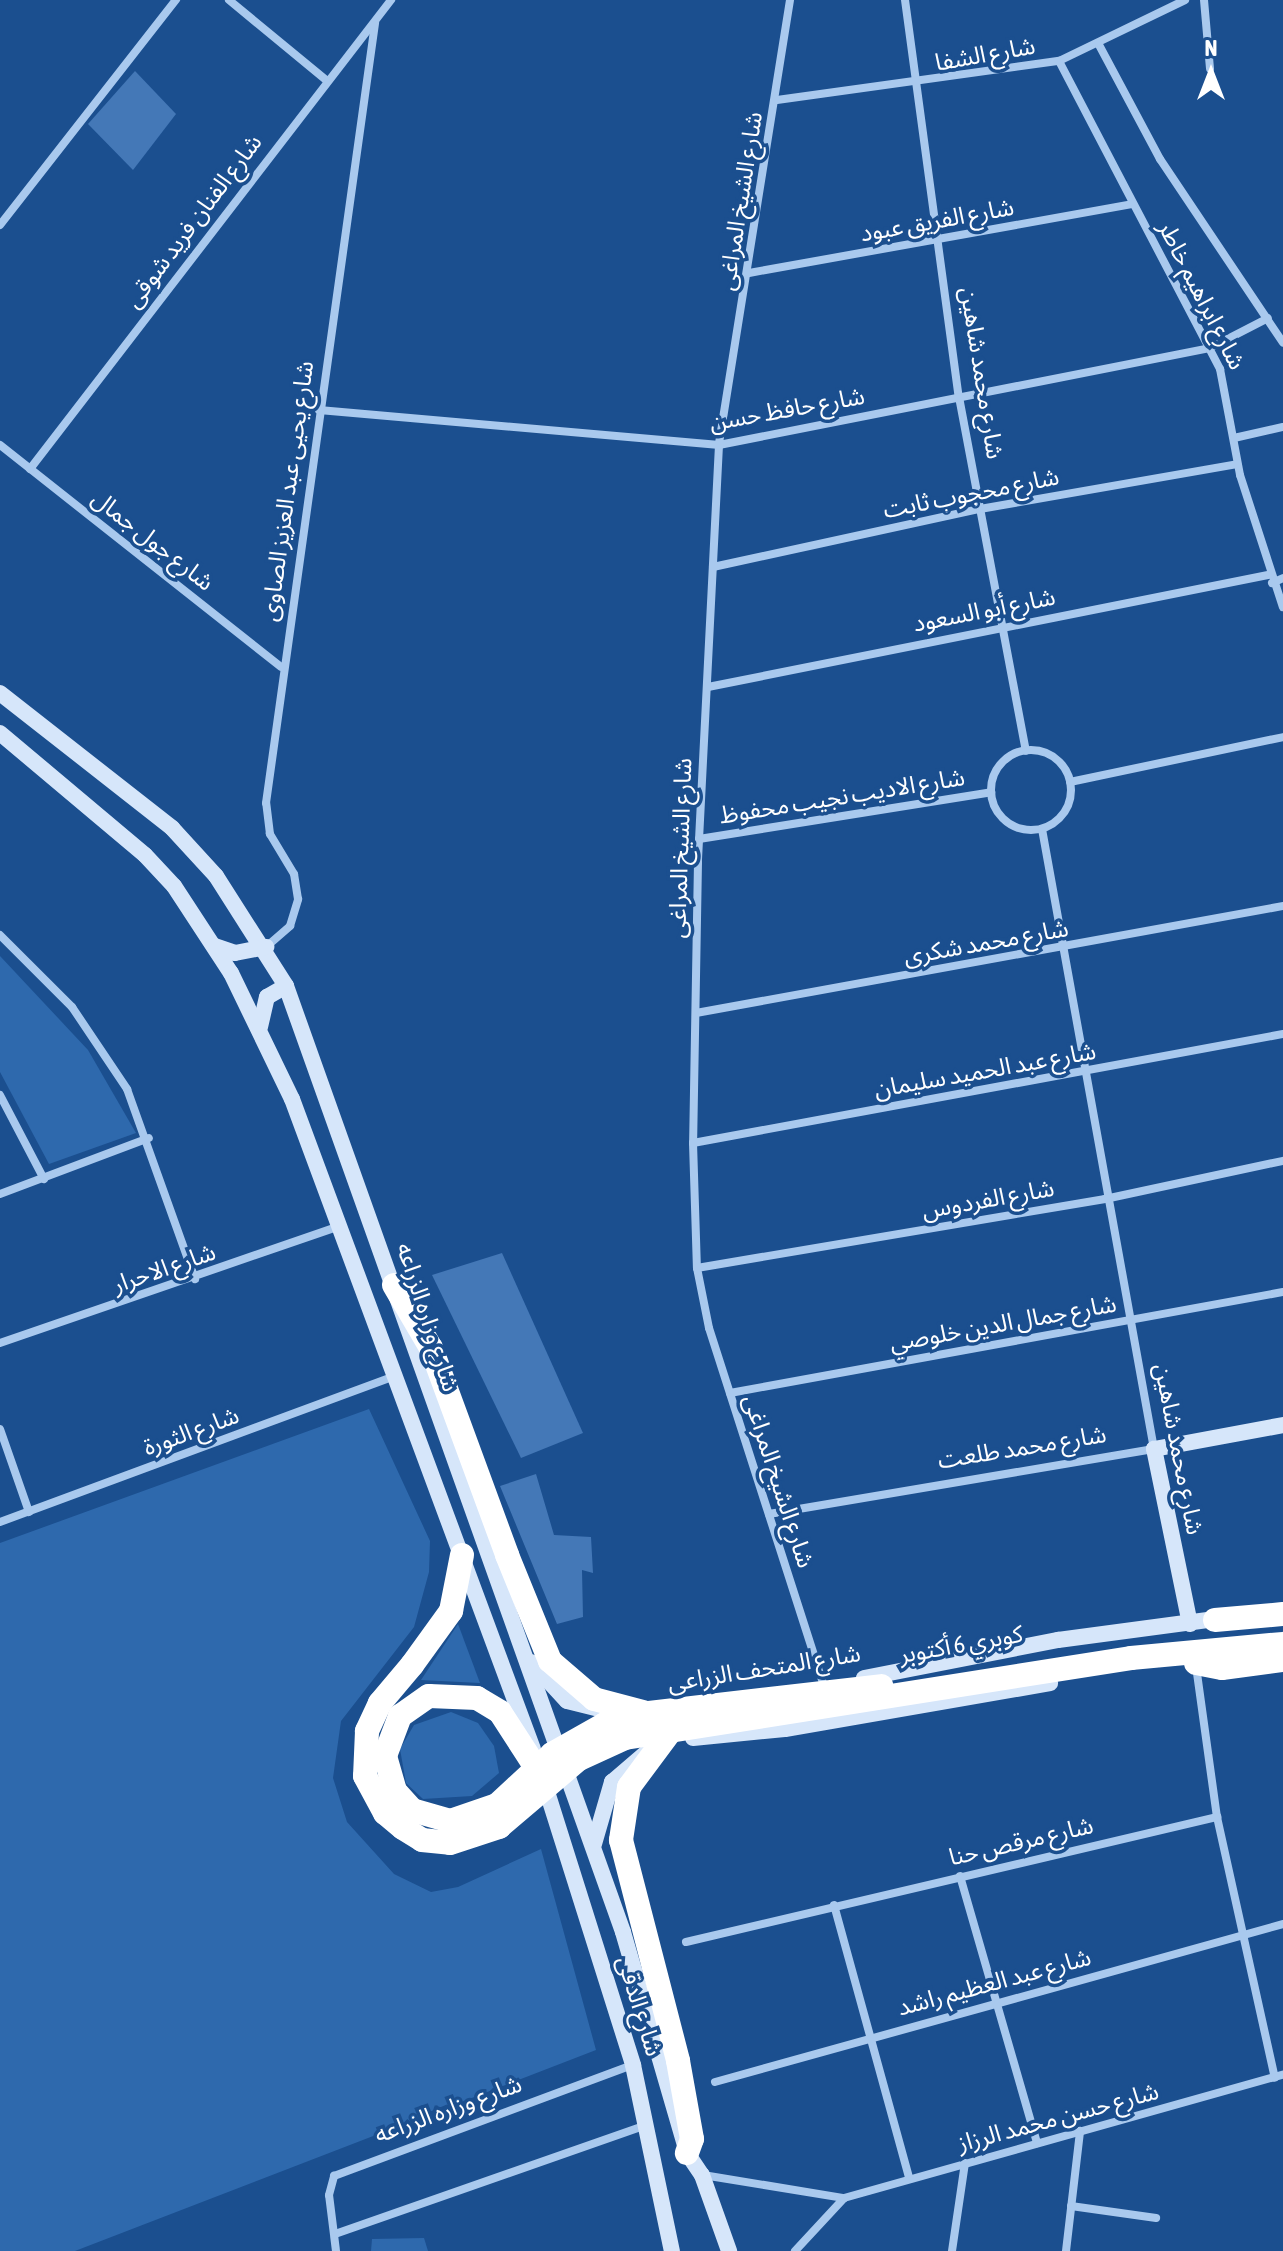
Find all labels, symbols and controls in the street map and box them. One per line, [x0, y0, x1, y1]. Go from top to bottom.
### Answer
street label: شارع الشفا [933, 31, 1037, 77]
north arrow [1171, 32, 1251, 112]
text: N [1205, 35, 1217, 61]
street label: شارع الشيخ المراغى [712, 110, 768, 292]
street label: شارع الفنان فريد شوقى [118, 128, 268, 314]
street label: شارع الفريق عبود [858, 192, 1016, 248]
street label: شارع ابراهيم خاطر [1152, 216, 1252, 374]
street label: شارع محمد شاهين [954, 285, 1010, 461]
street label: شارع يحيى عبد العزيز الصاوى [254, 359, 320, 623]
street label: شارع حافظ حسن [707, 381, 867, 437]
street label: شارع محجوب ثابت [881, 462, 1061, 524]
street label: شارع جول جمال [86, 483, 220, 597]
street label: شارع أبو السعود [910, 582, 1058, 638]
street label: شارع الشيخ المراغى [662, 757, 698, 939]
street label: شارع الاديب نجيب محفوظ [717, 762, 967, 830]
street label: شارع محمد شكرى [901, 913, 1071, 971]
street label: شارع عبد الحميد سليمان [872, 1036, 1098, 1104]
street label: شارع الفردوس [920, 1173, 1056, 1225]
street label: شارع الاحرار [109, 1237, 219, 1299]
street label: شارع وزاره الزراعه [390, 1239, 466, 1395]
street label: شارع جمال الدين خلوصي [887, 1289, 1119, 1357]
street label: شارع محمد شاهين [1148, 1361, 1210, 1537]
street label: شارع الشيخ المراغى [737, 1391, 821, 1571]
street label: شارع الثورة [139, 1400, 243, 1462]
street label: شارع محمد طلعت [936, 1419, 1108, 1475]
street label: كوبري 6 أكتوبر [897, 1619, 1025, 1669]
street label: شارع المتحف الزراعى [666, 1639, 862, 1697]
street label: شارع مرقص حنا [946, 1810, 1096, 1872]
street label: شارع عبد العظيم راشد [894, 1942, 1094, 2022]
street label: شارع الدقى [611, 1952, 669, 2060]
street label: شارع وزاره الزراعه [370, 2069, 526, 2149]
street label: شارع حسن محمد الرزاز [954, 2076, 1162, 2158]

